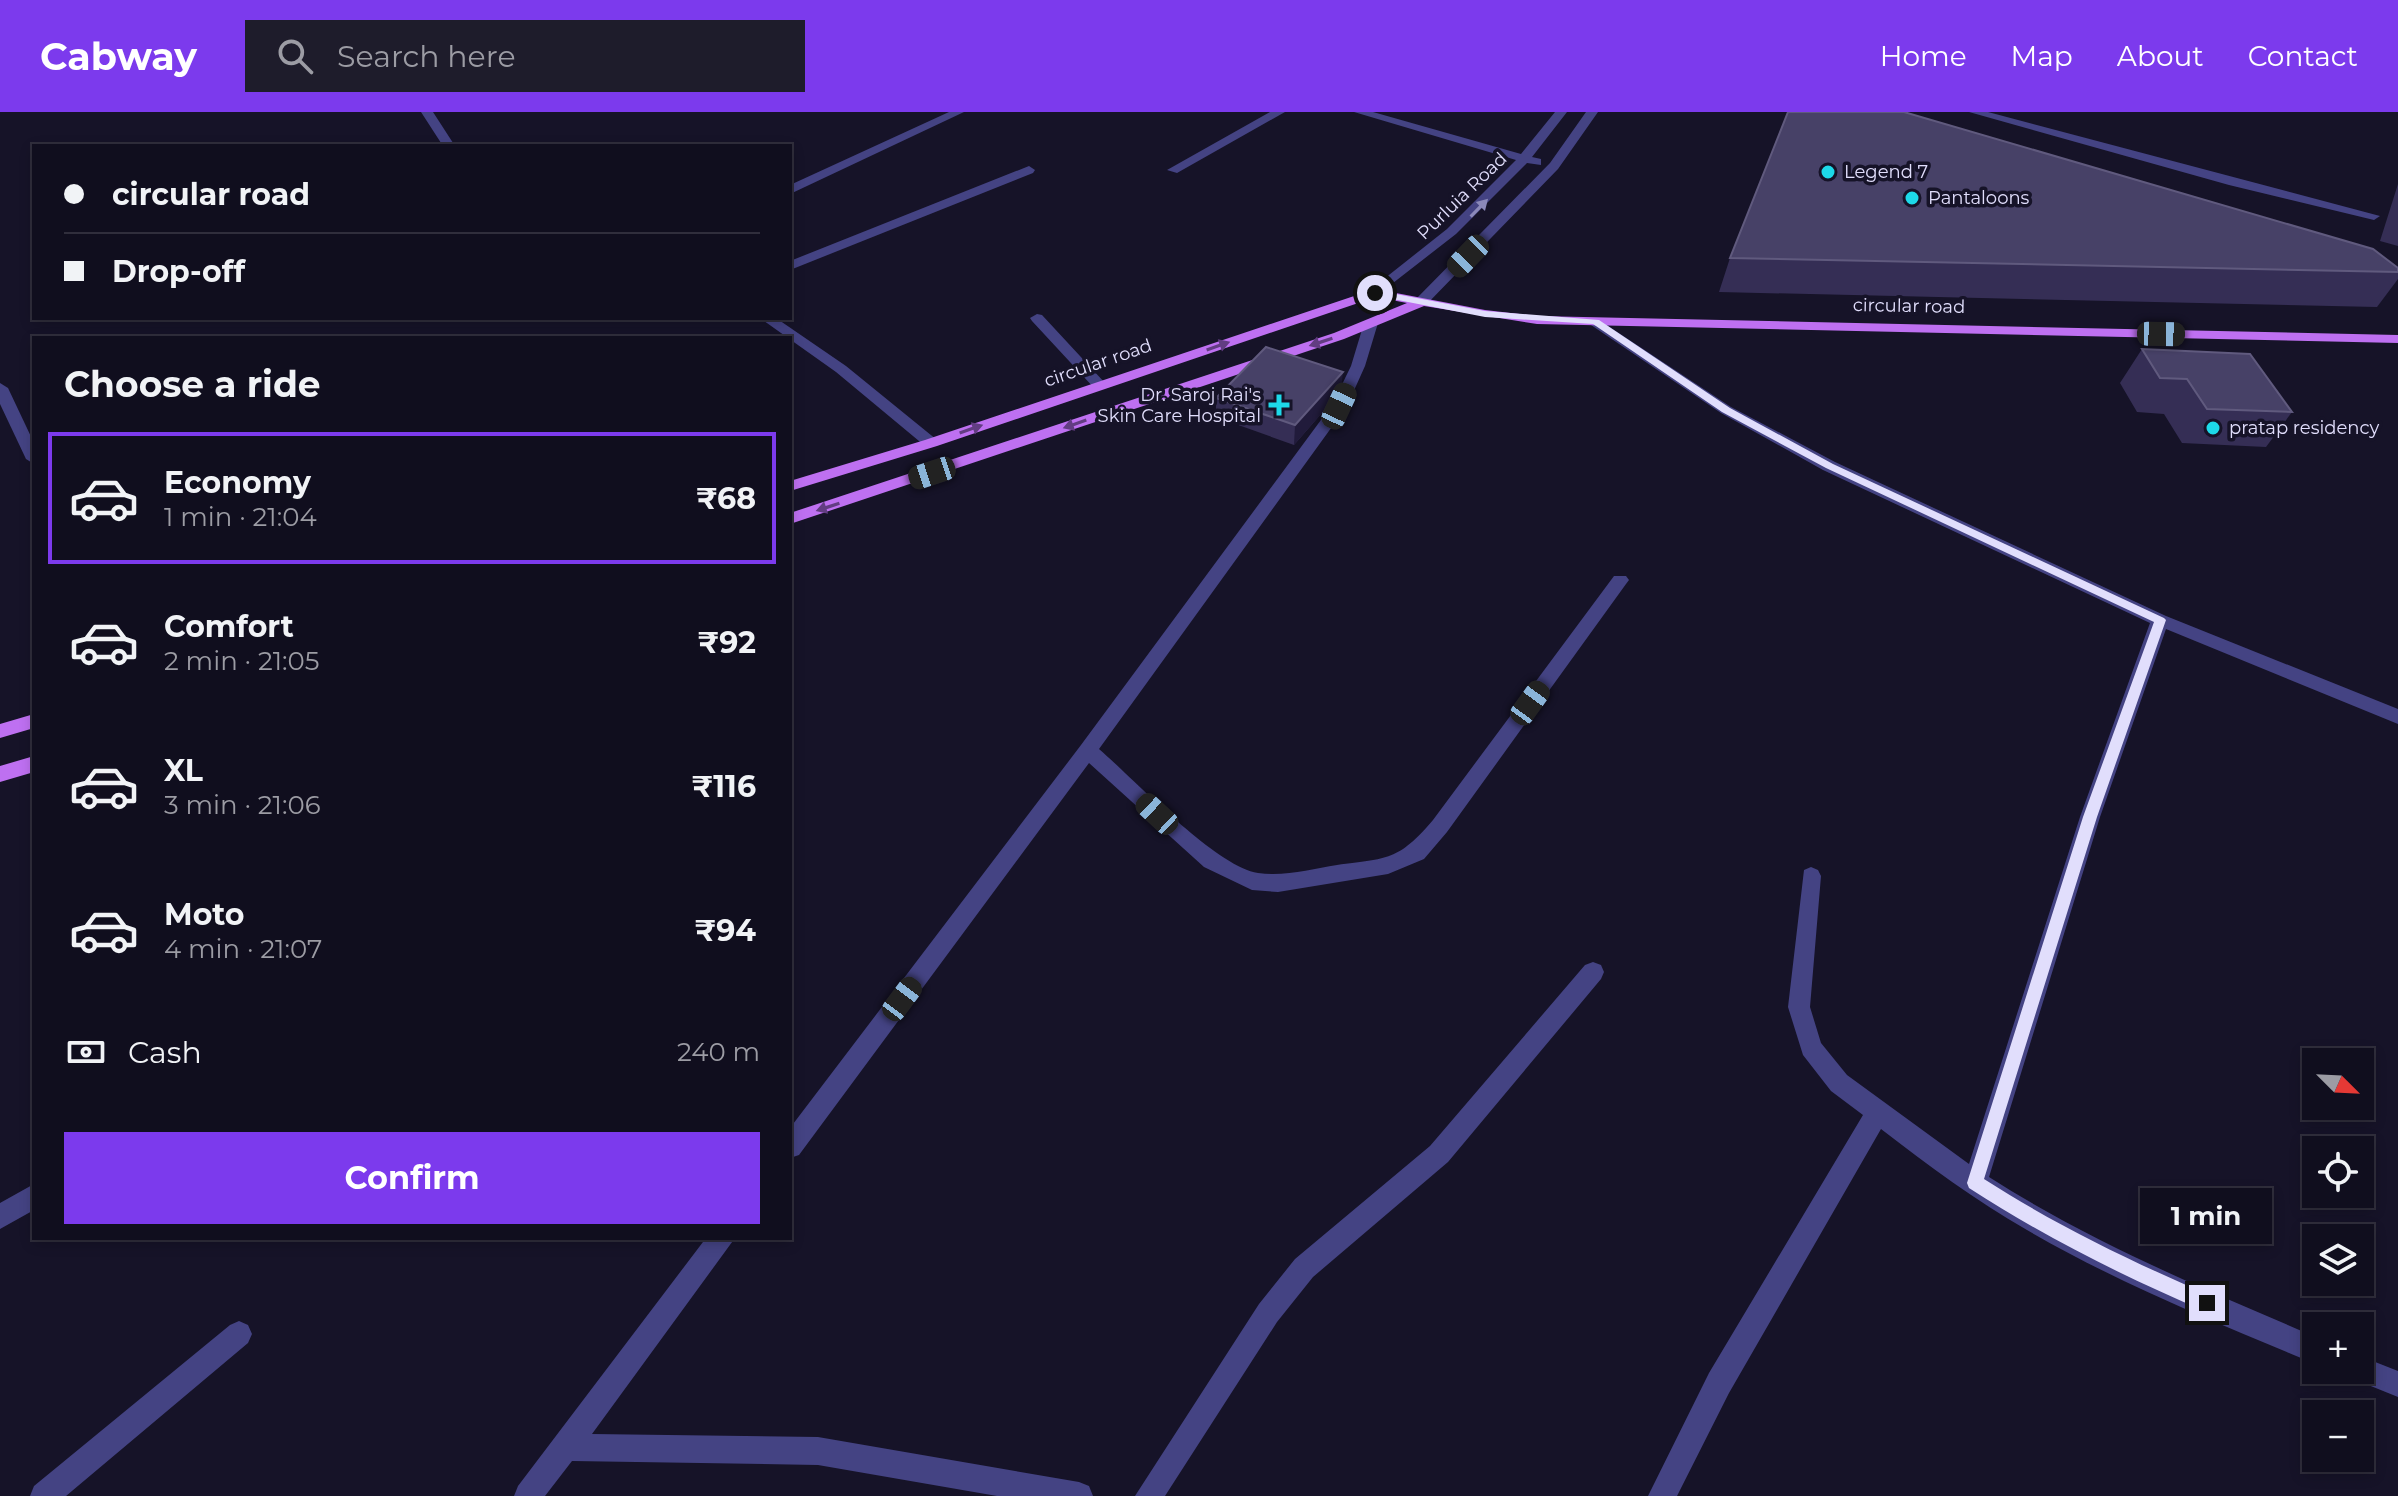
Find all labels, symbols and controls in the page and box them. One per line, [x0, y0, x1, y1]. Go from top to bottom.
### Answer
search box [245, 20, 805, 92]
text: Cabway [40, 33, 197, 80]
icon: search [273, 34, 317, 78]
text: Search here [337, 38, 516, 75]
text: Home [1880, 39, 1967, 73]
text: Map [2011, 39, 2073, 73]
text: About [2117, 39, 2204, 73]
text: Contact [2248, 39, 2358, 73]
street label: Purluia Road [1413, 148, 1511, 244]
place label: Legend 7 [1844, 161, 1928, 183]
marker: Legend 7 [1819, 163, 1837, 181]
text: circular road [112, 176, 310, 213]
place label: Pantaloons [1928, 187, 2030, 209]
marker: Pantaloons [1903, 189, 1921, 207]
one-way arrow [1469, 199, 1488, 218]
car [1443, 230, 1493, 282]
text: Drop-off [112, 253, 245, 290]
route start [1357, 275, 1393, 311]
street label: circular road [1853, 294, 1965, 318]
car [2137, 322, 2185, 346]
street label: circular road [1041, 334, 1155, 392]
one-way arrow [1309, 336, 1333, 348]
one-way arrow [1206, 339, 1230, 351]
text: Choose a ride [64, 362, 321, 406]
car [1318, 379, 1360, 433]
place label: Dr. Saroj Rai's Skin Care Hospital [1098, 384, 1261, 427]
marker: Dr. Saroj Rai's Skin Care Hospital [1268, 394, 1290, 416]
place label: pratap residency [2229, 417, 2380, 439]
one-way arrow [1062, 419, 1086, 431]
marker: pratap residency [2204, 419, 2222, 437]
one-way arrow [959, 423, 983, 435]
car [905, 454, 959, 492]
icon: car [68, 462, 140, 534]
text: Economy [164, 464, 311, 501]
text: ₹68 [696, 480, 756, 517]
text: 1 min · 21:04 [164, 501, 317, 533]
one-way arrow [816, 501, 840, 513]
icon: car [68, 606, 140, 678]
text: Comfort [164, 608, 294, 645]
text: ₹92 [698, 624, 756, 661]
text: 2 min · 21:05 [164, 645, 320, 677]
car [1506, 677, 1554, 729]
icon: car [68, 750, 140, 822]
text: XL [164, 752, 203, 789]
text: ₹116 [691, 768, 756, 805]
text: 3 min · 21:06 [164, 789, 321, 821]
car [1131, 789, 1183, 839]
icon: car [68, 894, 140, 966]
text: Moto [164, 896, 245, 933]
text: ₹94 [695, 912, 756, 949]
text: 4 min · 21:07 [164, 933, 322, 965]
car [878, 973, 926, 1025]
icon: cash [64, 1030, 108, 1074]
text: Cash [128, 1034, 202, 1071]
text: 240 m [677, 1036, 760, 1068]
north arrow [2302, 1048, 2374, 1120]
map controls [2302, 1048, 2374, 1472]
button: Confirm [64, 1132, 760, 1224]
button: locate [2302, 1136, 2374, 1208]
callout: 1 min [2141, 1187, 2273, 1243]
text: 1 min [2171, 1200, 2241, 1232]
button: layers [2302, 1224, 2374, 1296]
route end [2189, 1285, 2225, 1321]
button: + [2302, 1312, 2374, 1384]
button: − [2302, 1400, 2374, 1472]

